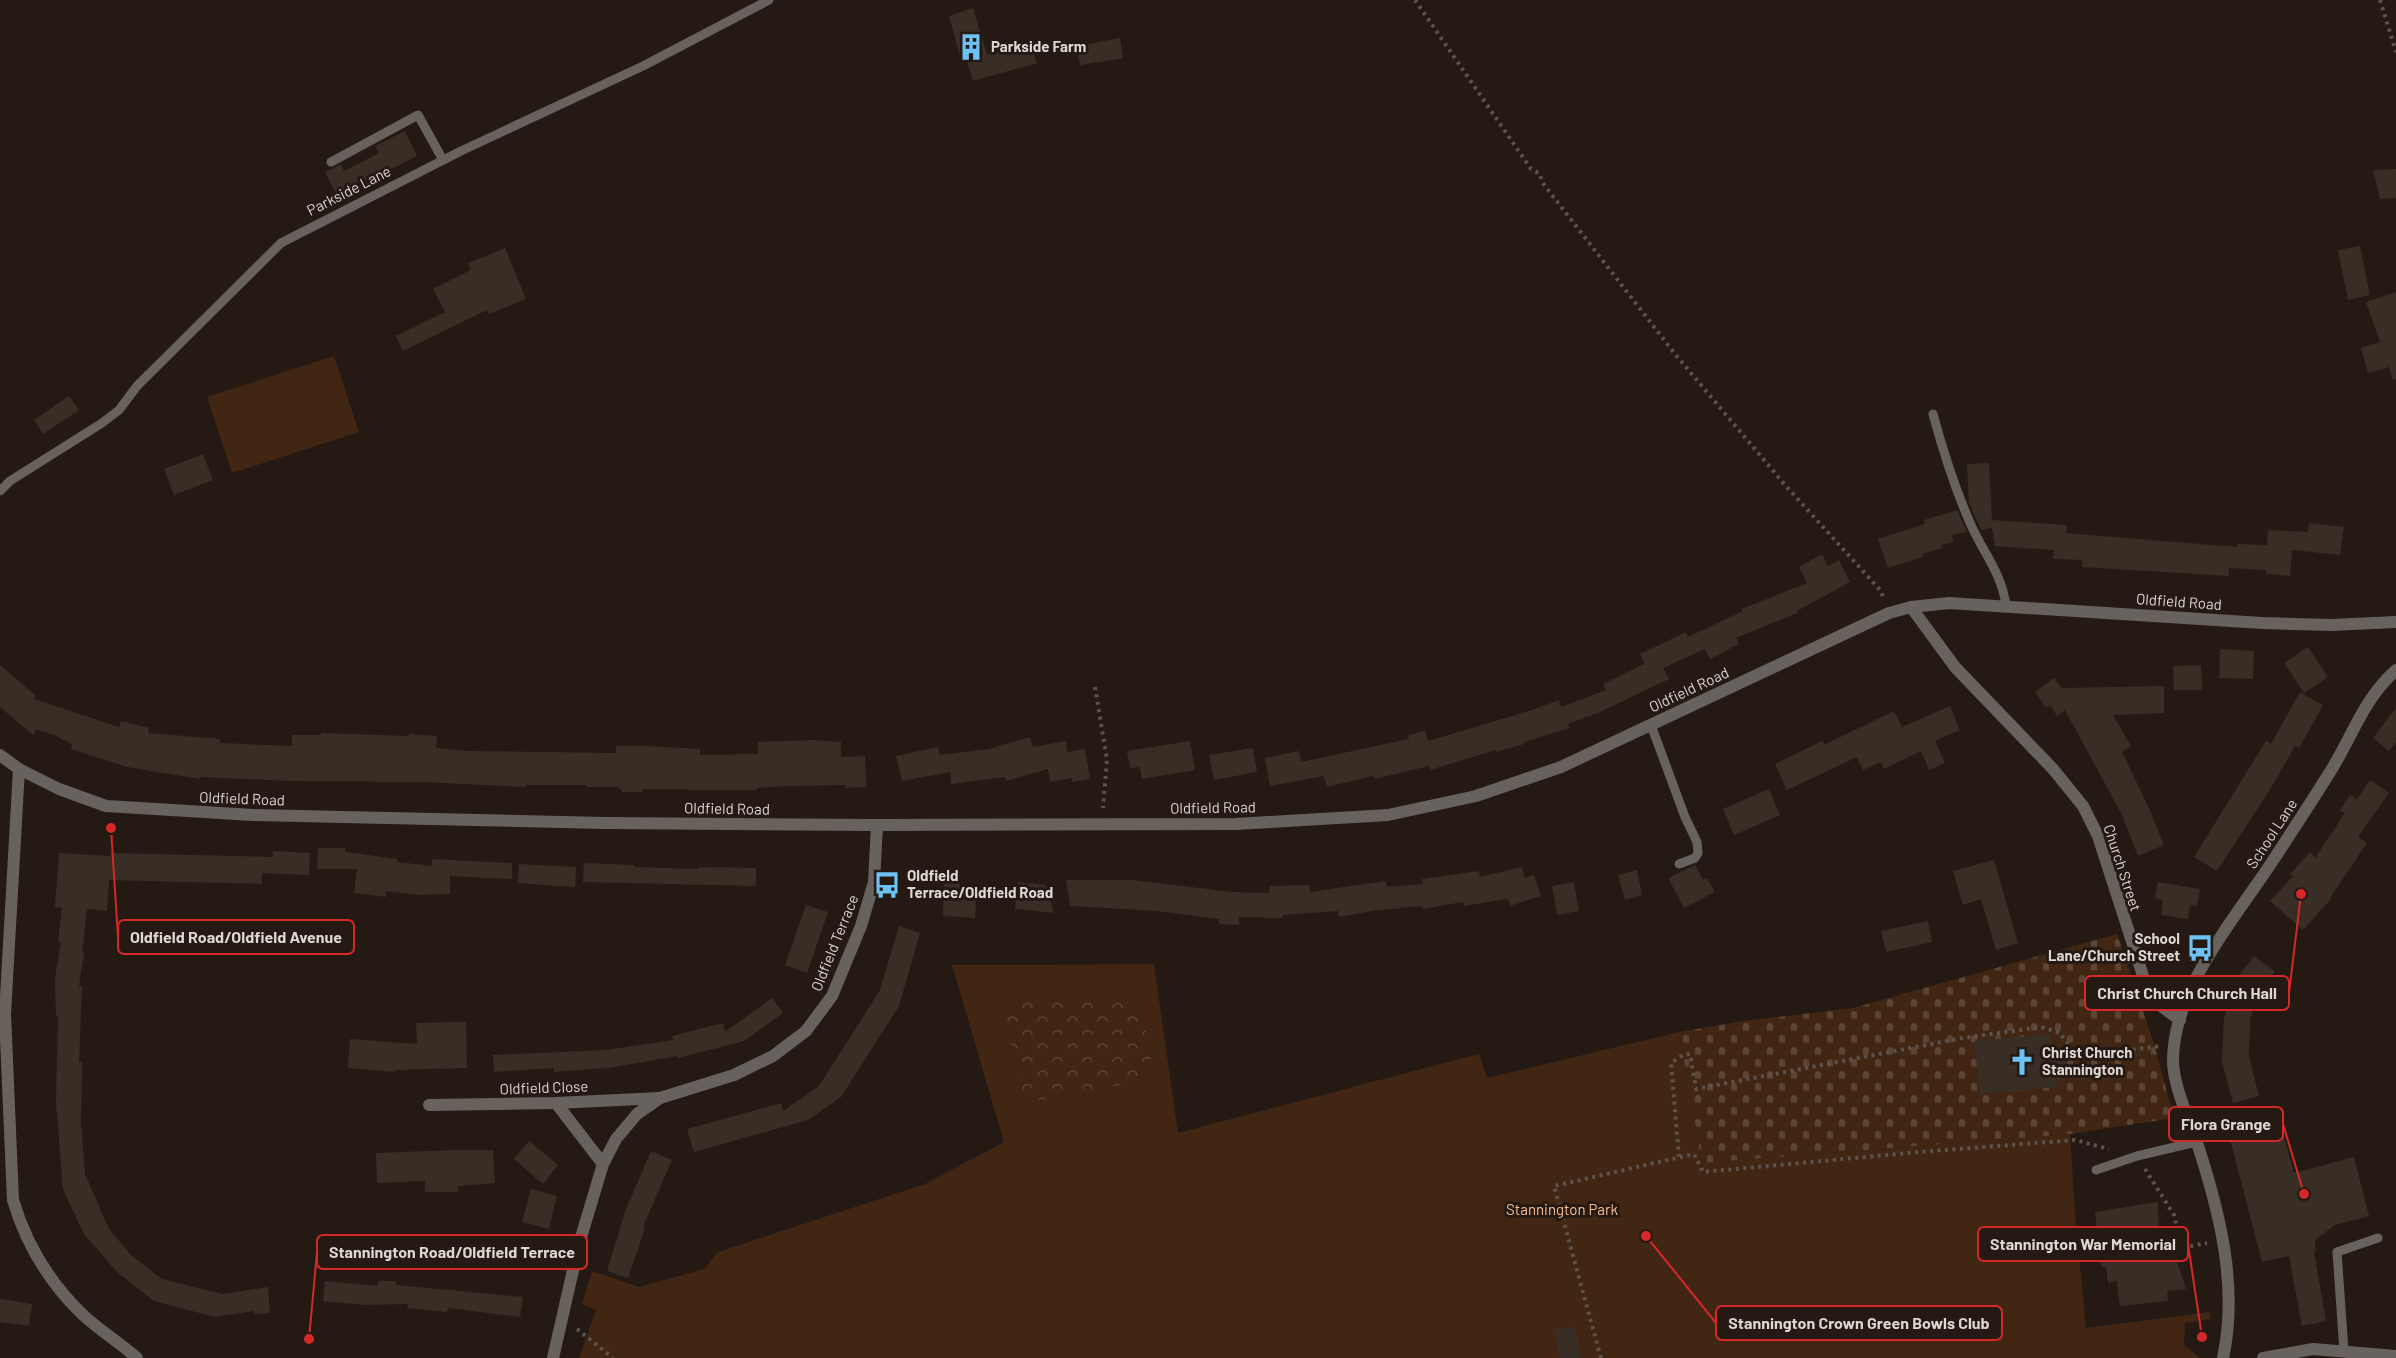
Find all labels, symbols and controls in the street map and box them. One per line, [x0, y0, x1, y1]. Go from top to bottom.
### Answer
building icon: Parkside Farm [956, 32, 986, 62]
place label: Parkside Farm [991, 37, 1086, 55]
street label: Parkside Lane [304, 161, 394, 219]
street label: Oldfield Road [2136, 589, 2223, 613]
street label: Oldfield Road [1646, 663, 1731, 715]
street label: Oldfield Road [199, 788, 285, 808]
street label: School Lane [2242, 795, 2300, 872]
street label: Oldfield Road [1170, 797, 1256, 817]
street label: Oldfield Road [684, 798, 770, 818]
street label: Church Street [2100, 822, 2145, 913]
place label: Oldfield Terrace/Oldfield Road [907, 866, 1053, 901]
bus stop icon: Oldfield Terrace/Oldfield Road [872, 870, 902, 900]
street label: Oldfield Terrace [807, 892, 862, 994]
callout: Oldfield Road/Oldfield Avenue [118, 920, 354, 954]
text: Oldfield Road/Oldfield Avenue [130, 927, 342, 946]
place label: School Lane/Church Street [2048, 929, 2180, 964]
bus stop icon: School Lane/Church Street [2185, 933, 2215, 963]
callout: Christ Church Church Hall [2085, 976, 2289, 1010]
text: Christ Church Church Hall [2097, 983, 2277, 1002]
place label: Christ Church Stannington [2042, 1043, 2132, 1078]
church icon: Christ Church Stannington [2007, 1047, 2037, 1077]
street label: Oldfield Close [499, 1076, 589, 1098]
callout: Flora Grange [2169, 1107, 2283, 1141]
text: Flora Grange [2181, 1114, 2271, 1133]
park label: Stannington Park [1506, 1200, 1618, 1218]
callout: Stannington War Memorial [1978, 1227, 2188, 1261]
text: Stannington War Memorial [1990, 1234, 2176, 1253]
callout: Stannington Road/Oldfield Terrace [317, 1235, 587, 1269]
text: Stannington Road/Oldfield Terrace [329, 1242, 575, 1261]
callout: Stannington Crown Green Bowls Club [1716, 1306, 2002, 1340]
text: Stannington Crown Green Bowls Club [1728, 1313, 1990, 1332]

